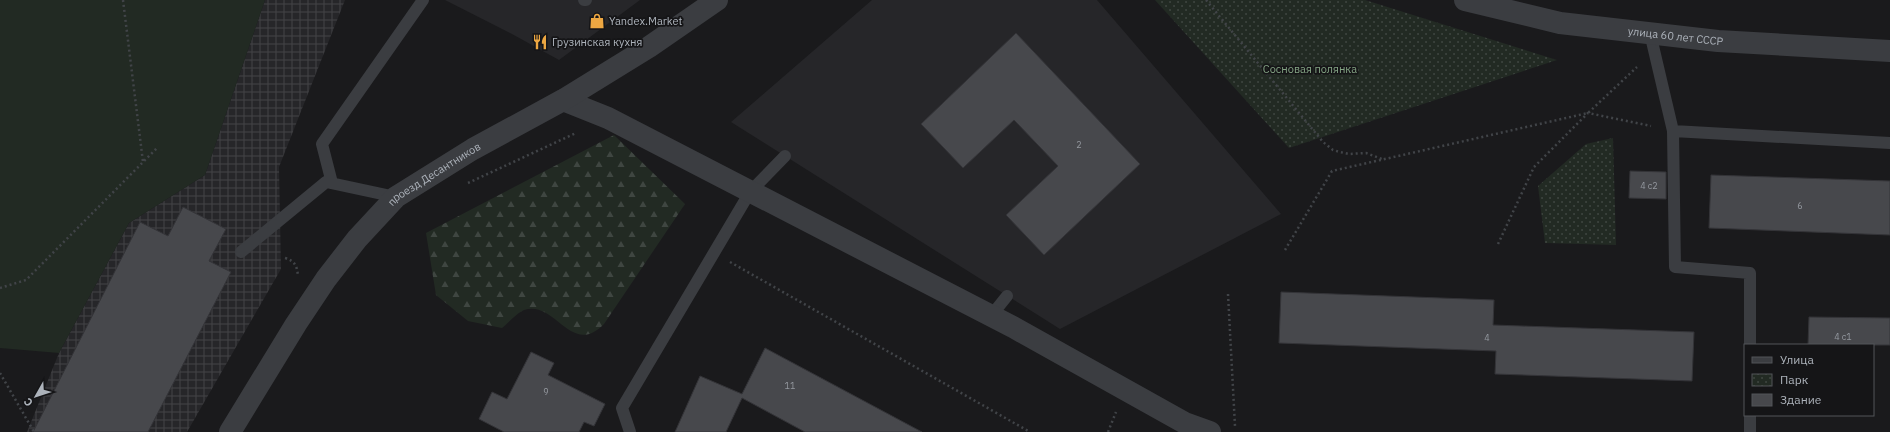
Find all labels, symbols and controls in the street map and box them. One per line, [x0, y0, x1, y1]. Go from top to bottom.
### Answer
shop icon: Yandex.Market [588, 12, 606, 30]
place label: Yandex.Market [609, 14, 682, 28]
street label: улица 60 лет СССР [1627, 24, 1724, 48]
restaurant icon: Грузинская кухня [531, 33, 549, 51]
place label: Грузинская кухня [552, 35, 642, 49]
park label: Сосновая полянка [1263, 62, 1357, 76]
street label: проезд Десантников [384, 139, 483, 209]
house number: 2 [1076, 139, 1082, 150]
house number: 4 с2 [1640, 180, 1658, 191]
house number: 6 [1797, 200, 1803, 211]
house number: 4 с1 [1834, 331, 1852, 342]
house number: 4 [1484, 332, 1490, 343]
legend [1744, 344, 1874, 416]
text: Улица [1780, 352, 1814, 367]
text: Парк [1780, 372, 1809, 387]
north arrow [16, 376, 56, 416]
house number: 11 [785, 380, 795, 391]
house number: 9 [543, 386, 549, 397]
text: Здание [1780, 392, 1822, 407]
text: С [21, 395, 36, 409]

